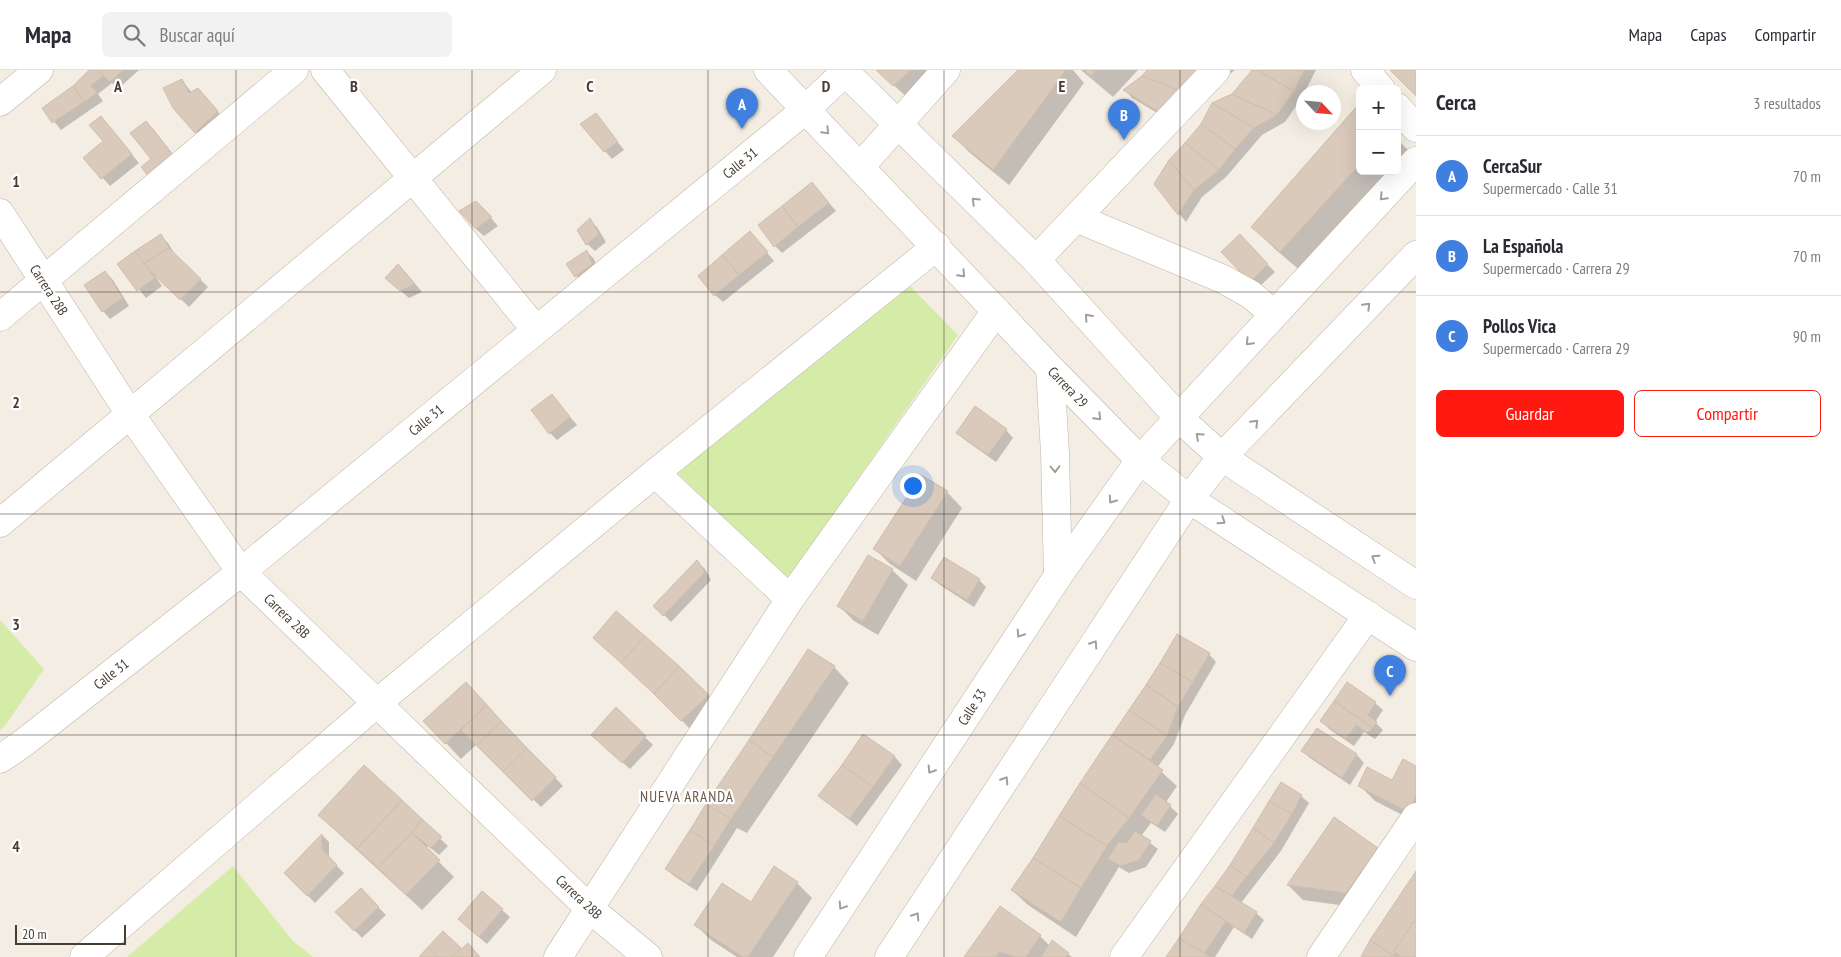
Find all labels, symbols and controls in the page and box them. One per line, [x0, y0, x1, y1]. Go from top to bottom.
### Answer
search box [102, 12, 452, 57]
text: Mapa [25, 19, 72, 50]
icon: search [120, 21, 148, 49]
text: Buscar aquí [160, 23, 235, 47]
text: Mapa [1629, 23, 1662, 46]
text: Capas [1690, 23, 1727, 46]
text: Compartir [1755, 23, 1816, 46]
text: A [113, 76, 123, 96]
text: B [350, 76, 358, 96]
text: C [586, 76, 594, 96]
text: D [822, 76, 831, 96]
text: E [1059, 76, 1066, 96]
north arrow [1296, 85, 1341, 130]
map controls [1356, 85, 1401, 175]
button: + [1356, 85, 1401, 130]
pin: A [726, 88, 758, 129]
text: Cerca [1436, 89, 1476, 116]
text: 3 resultados [1753, 93, 1821, 113]
pin: B [1108, 99, 1140, 140]
one-way arrow [820, 126, 829, 135]
button: − [1356, 130, 1401, 175]
street label: Calle 31 [719, 144, 761, 182]
text: CercaSur [1483, 154, 1542, 178]
text: A [1448, 166, 1456, 186]
text: 70 m [1793, 166, 1821, 186]
text: 1 [12, 171, 20, 191]
text: Supermercado · Calle 31 [1483, 178, 1618, 198]
one-way arrow [1380, 191, 1389, 200]
one-way arrow [972, 198, 981, 207]
text: La Española [1483, 234, 1563, 258]
text: B [1448, 246, 1456, 266]
text: 70 m [1793, 246, 1821, 266]
text: Supermercado · Carrera 29 [1483, 258, 1630, 278]
street label: Carrera 28B [26, 261, 72, 319]
one-way arrow [956, 268, 965, 277]
one-way arrow [1361, 302, 1370, 311]
one-way arrow [1085, 314, 1094, 323]
text: Pollos Vica [1483, 314, 1556, 338]
text: C [1448, 326, 1456, 346]
text: 90 m [1793, 326, 1821, 346]
one-way arrow [1246, 336, 1255, 345]
text: Supermercado · Carrera 29 [1483, 338, 1630, 358]
street label: Carrera 29 [1044, 363, 1092, 411]
button: Guardar [1436, 390, 1624, 437]
button: Compartir [1634, 390, 1821, 437]
text: 2 [12, 392, 20, 412]
street label: Calle 31 [405, 401, 447, 439]
one-way arrow [1092, 411, 1101, 420]
one-way arrow [1249, 419, 1258, 428]
one-way arrow [1195, 433, 1204, 442]
one-way arrow [1050, 466, 1060, 473]
your location [900, 473, 926, 499]
one-way arrow [1109, 494, 1118, 504]
one-way arrow [1217, 515, 1226, 524]
one-way arrow [1372, 555, 1381, 564]
street label: Carrera 28B [260, 590, 314, 642]
text: 3 [12, 614, 20, 634]
one-way arrow [1017, 628, 1026, 638]
one-way arrow [1088, 641, 1097, 650]
street label: Calle 31 [90, 655, 132, 693]
pin: C [1374, 655, 1406, 696]
street label: Calle 33 [954, 685, 990, 729]
one-way arrow [928, 764, 937, 774]
one-way arrow [998, 777, 1008, 786]
district label: NUEVA ARANDA [640, 787, 734, 806]
text: 4 [12, 836, 20, 856]
street label: Carrera 28B [552, 871, 606, 923]
one-way arrow [839, 900, 848, 910]
one-way arrow [909, 913, 919, 922]
scale bar [15, 922, 126, 945]
text: 20 m [22, 925, 47, 943]

